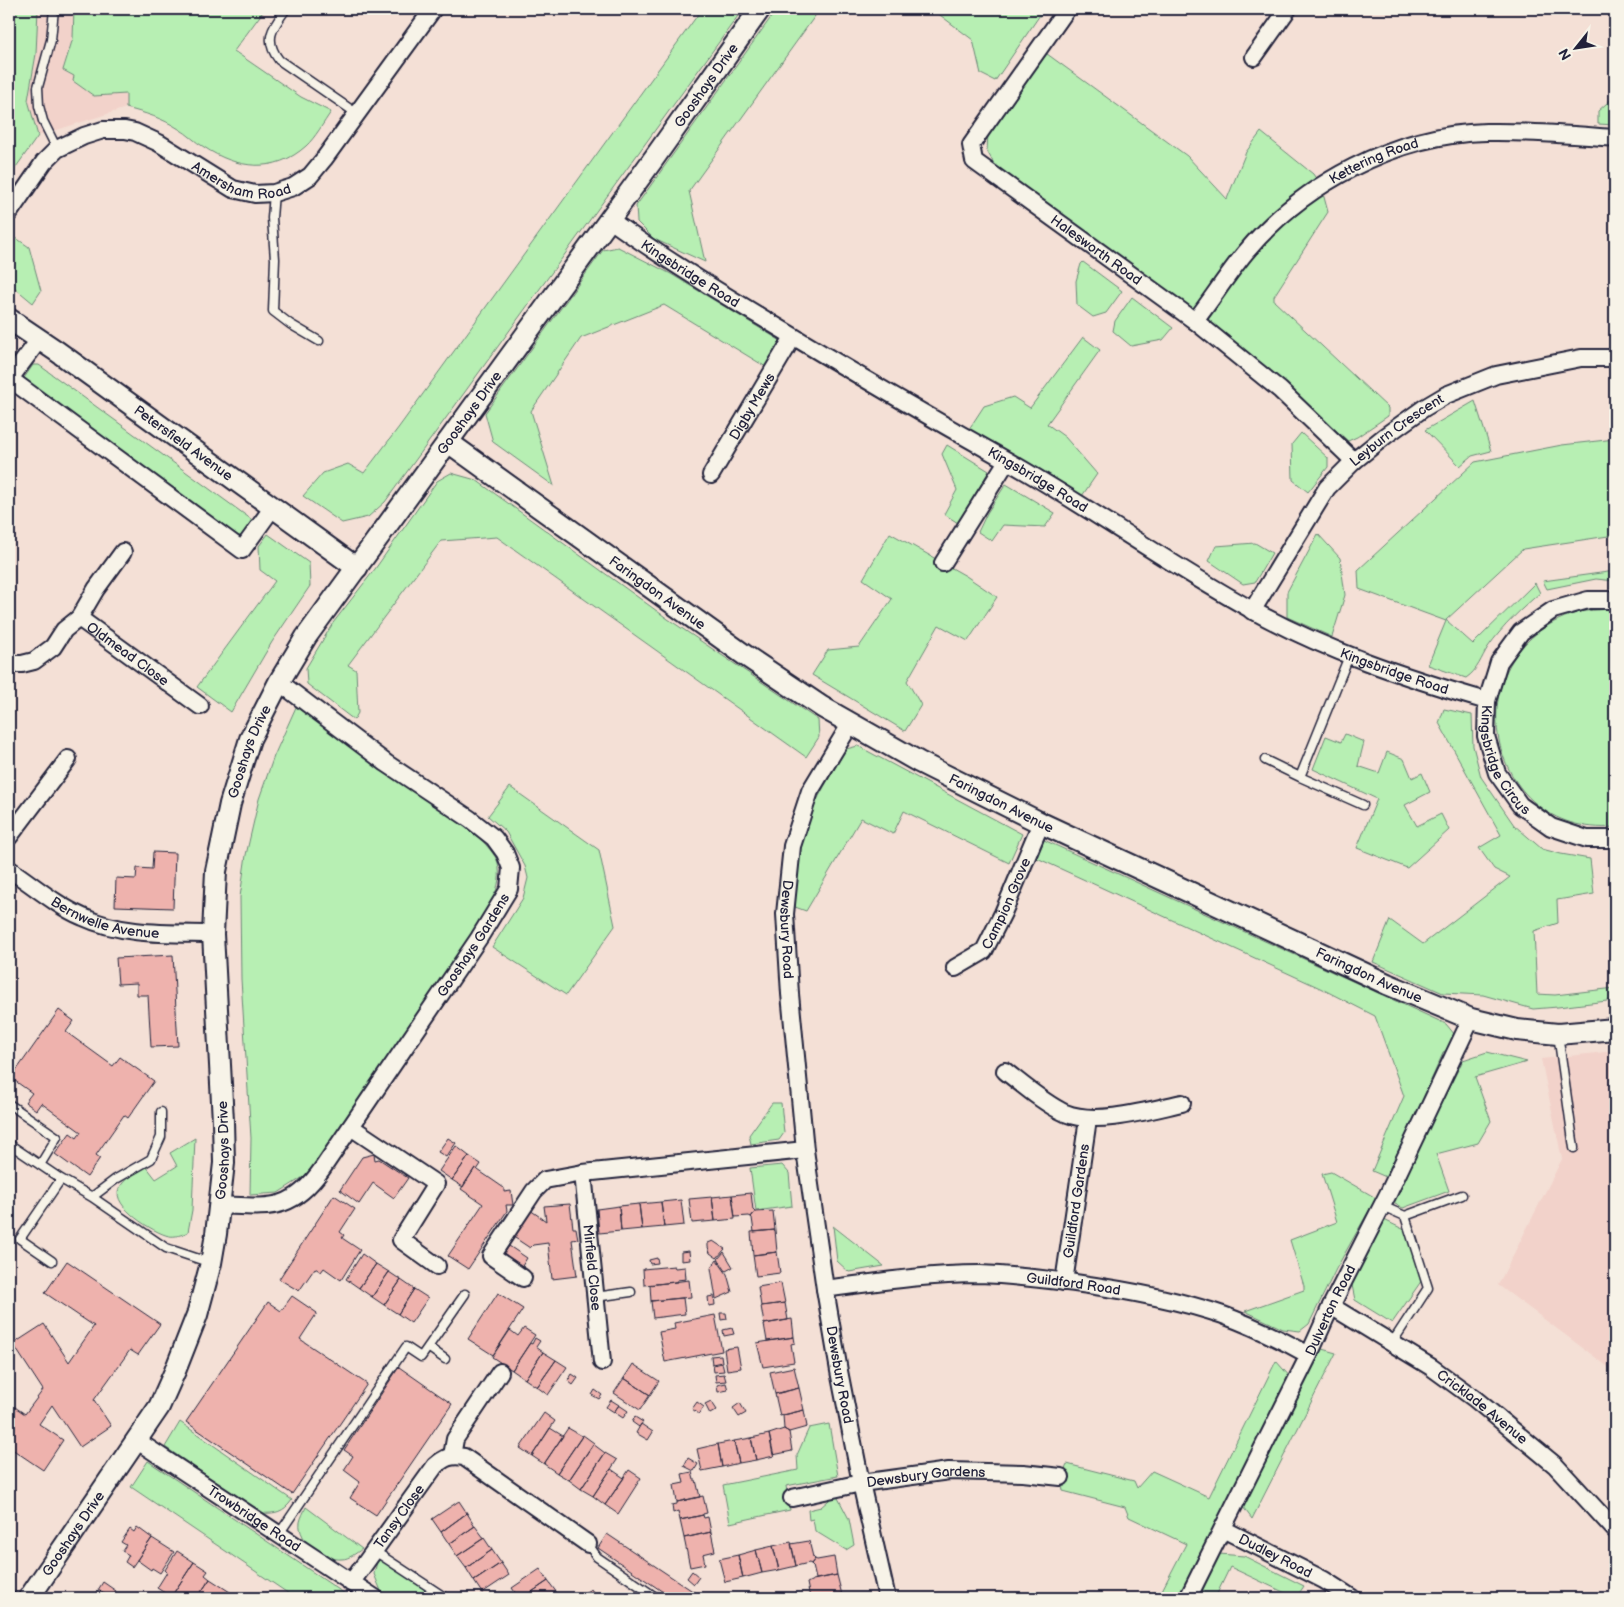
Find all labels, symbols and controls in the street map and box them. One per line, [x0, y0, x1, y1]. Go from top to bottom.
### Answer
north arrow [1552, 22, 1602, 72]
street label: Gooshays Drive [670, 40, 741, 130]
text: N [1555, 45, 1575, 63]
street label: Kettering Road [1326, 134, 1420, 187]
street label: Amersham Road [189, 157, 293, 203]
street label: Halesworth Road [1048, 211, 1145, 288]
street label: Kingsbridge Road [638, 236, 743, 311]
street label: Gooshays Drive [433, 368, 505, 458]
street label: Digby Mews [725, 369, 778, 443]
street label: Leyburn Crescent [1346, 390, 1447, 470]
street label: Petersfield Avenue [131, 401, 236, 484]
street label: Kingsbridge Road [985, 443, 1091, 516]
street label: Faringdon Avenue [606, 552, 709, 633]
street label: Oldmead Close [84, 618, 172, 689]
street label: Kingsbridge Road [1338, 644, 1451, 698]
street label: Gooshays Drive [224, 702, 274, 800]
street label: Kingsbridge Circus [1477, 705, 1534, 818]
street label: Faringdon Avenue [946, 770, 1057, 836]
street label: Campion Grove [978, 855, 1034, 952]
street label: Dewsbury Road [776, 879, 798, 979]
street label: Gooshays Gardens [433, 890, 513, 1000]
street label: Bernwelle Avenue [48, 893, 160, 942]
street label: Faringdon Avenue [1313, 944, 1425, 1006]
street label: Gooshays Drive [211, 1100, 233, 1201]
street label: Guildford Gardens [1059, 1142, 1093, 1259]
street label: Mirfield Close [580, 1224, 605, 1311]
street label: Dulverton Road [1301, 1262, 1359, 1358]
street label: Guildford Road [1026, 1269, 1122, 1298]
street label: Dewsbury Road [823, 1325, 858, 1425]
street label: Cricklade Avenue [1434, 1366, 1531, 1447]
street label: Dewsbury Gardens [865, 1463, 986, 1491]
street label: Trowbridge Road [205, 1481, 304, 1555]
street label: Tansy Close [370, 1481, 428, 1552]
street label: Gooshays Drive [38, 1488, 108, 1579]
street label: Dudley Road [1236, 1530, 1315, 1581]

